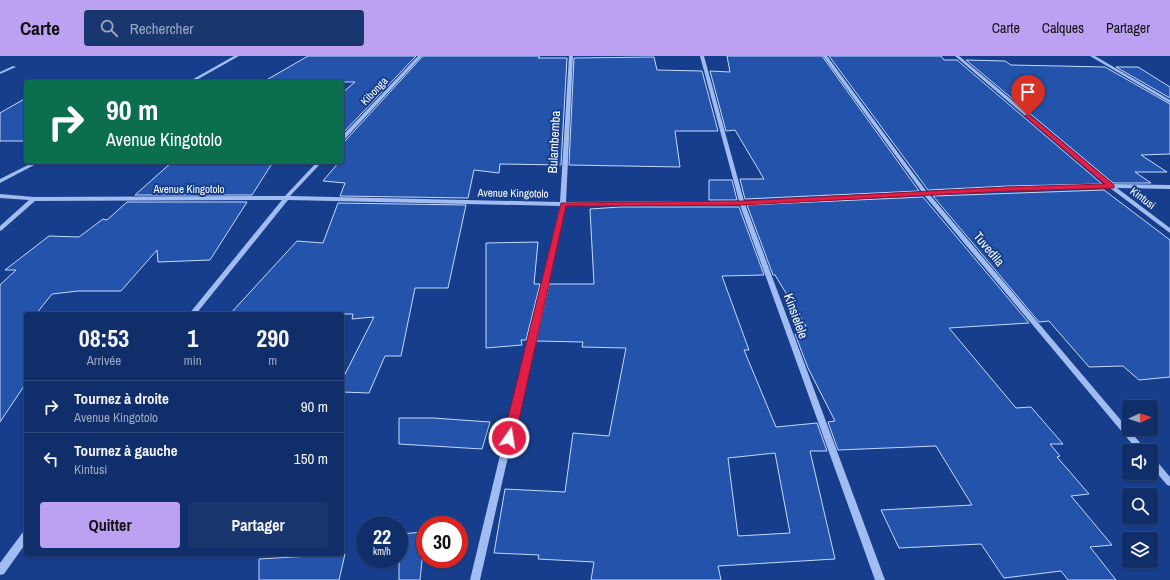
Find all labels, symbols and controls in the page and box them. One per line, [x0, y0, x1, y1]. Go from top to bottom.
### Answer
search box [84, 10, 364, 46]
text: Carte [20, 15, 60, 41]
icon: search [98, 17, 120, 39]
text: Rechercher [130, 18, 193, 39]
text: Carte [992, 19, 1020, 37]
text: Calques [1042, 19, 1084, 37]
text: Partager [1106, 19, 1150, 37]
street label: Kibonga [357, 74, 391, 108]
pin [1011, 75, 1045, 116]
icon: arrive [1017, 81, 1039, 103]
text: 90 m [106, 91, 158, 129]
icon: right [40, 96, 92, 148]
street label: Bulambemba [544, 110, 564, 174]
text: Avenue Kingotolo [106, 127, 222, 152]
street label: Avenue Kingotolo [152, 182, 225, 196]
street label: Kintusi [1128, 184, 1158, 212]
street label: Avenue Kingotolo [476, 185, 549, 201]
street label: Tuvedila [970, 228, 1008, 270]
street label: Kinsielele [780, 291, 812, 341]
text: 08:53 [79, 322, 129, 354]
text: 1 [187, 322, 198, 354]
text: 290 [256, 322, 289, 354]
text: Arrivée [87, 352, 121, 369]
text: min [184, 352, 202, 369]
text: m [268, 352, 277, 369]
text: Tournez à droite [74, 388, 169, 409]
icon: right [40, 396, 62, 418]
text: 90 m [301, 396, 328, 417]
north arrow [1122, 400, 1158, 436]
map controls [1122, 400, 1158, 568]
text: Avenue Kingotolo [74, 409, 158, 426]
position arrow [488, 417, 530, 459]
text: Tournez à gauche [74, 440, 178, 461]
button: sound [1122, 444, 1158, 480]
icon: left [40, 448, 62, 470]
text: 150 m [294, 448, 328, 469]
text: Kintusi [74, 461, 107, 478]
button: search [1122, 488, 1158, 524]
button: Quitter [40, 502, 180, 548]
button: Partager [188, 502, 328, 548]
speed limit sign: 30 [416, 516, 468, 568]
text: 22 [373, 523, 391, 550]
button: layers [1122, 532, 1158, 568]
text: km/h [373, 545, 391, 558]

